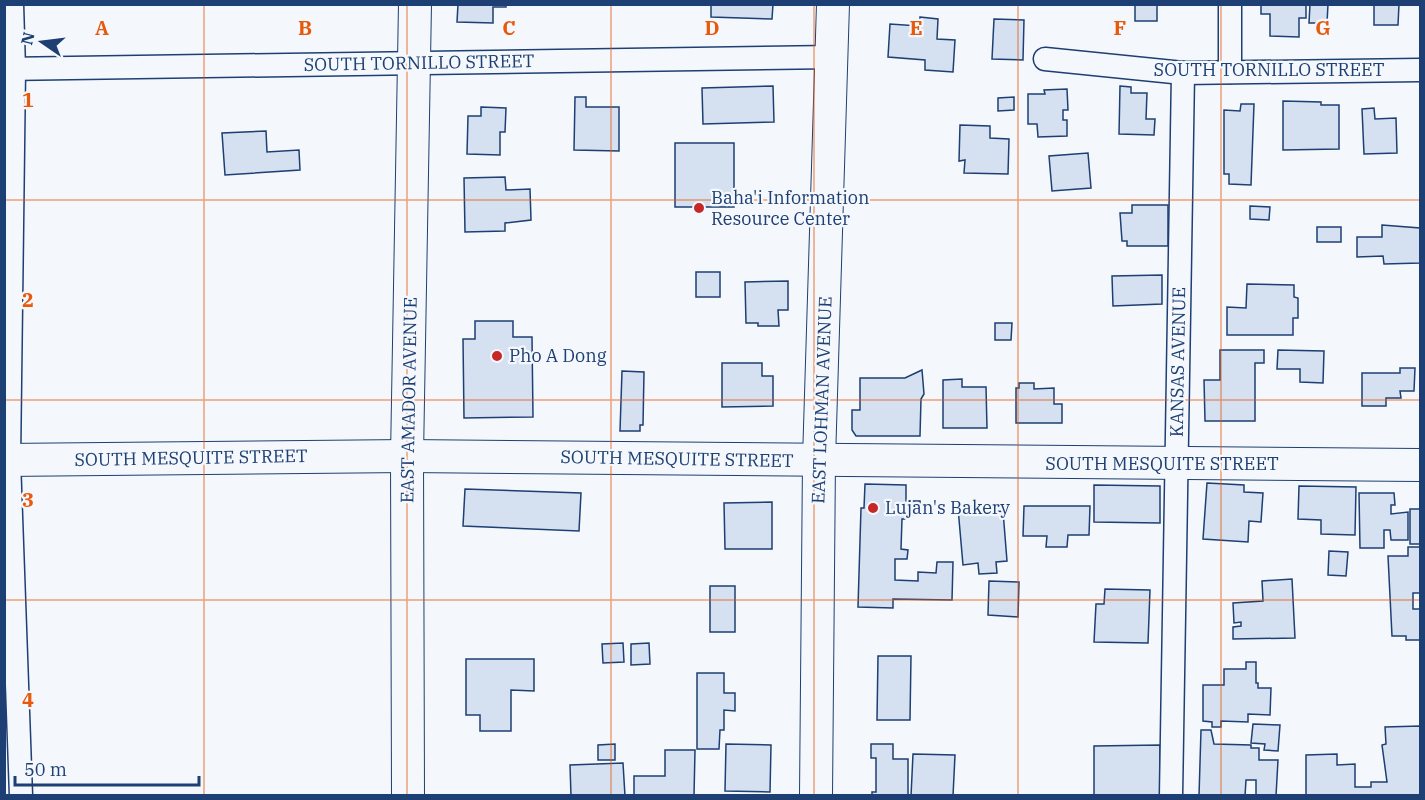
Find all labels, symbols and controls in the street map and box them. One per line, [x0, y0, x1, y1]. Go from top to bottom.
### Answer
north arrow [12, 12, 72, 72]
text: A [95, 14, 109, 41]
text: B [298, 14, 312, 41]
text: C [502, 14, 516, 41]
text: D [704, 14, 720, 41]
text: E [909, 14, 923, 41]
text: F [1114, 14, 1126, 41]
text: G [1315, 14, 1331, 41]
text: N [16, 30, 39, 47]
street label: SOUTH TORNILLO STREET [303, 49, 535, 76]
street label: SOUTH TORNILLO STREET [1154, 58, 1385, 81]
text: 1 [22, 86, 34, 113]
place label: Baha'i Information Resource Center [711, 186, 870, 230]
marker: Baha'i Information Resource Center [692, 201, 706, 215]
text: 2 [22, 286, 34, 313]
street label: KANSAS AVENUE [1165, 287, 1190, 437]
street label: EAST LOHMAN AVENUE [806, 296, 837, 504]
street label: EAST AMADOR AVENUE [395, 297, 422, 503]
place label: Pho A Dong [509, 344, 607, 367]
marker: Pho A Dong [490, 349, 504, 363]
street label: SOUTH MESQUITE STREET [74, 444, 308, 471]
street label: SOUTH MESQUITE STREET [560, 445, 794, 472]
street label: SOUTH MESQUITE STREET [1045, 452, 1279, 475]
text: 3 [22, 486, 34, 513]
place label: Lujan's Bakery [885, 496, 1010, 519]
marker: Lujan's Bakery [866, 501, 880, 515]
text: 4 [22, 686, 34, 713]
scale bar [15, 749, 200, 787]
text: 50 m [24, 758, 67, 781]

